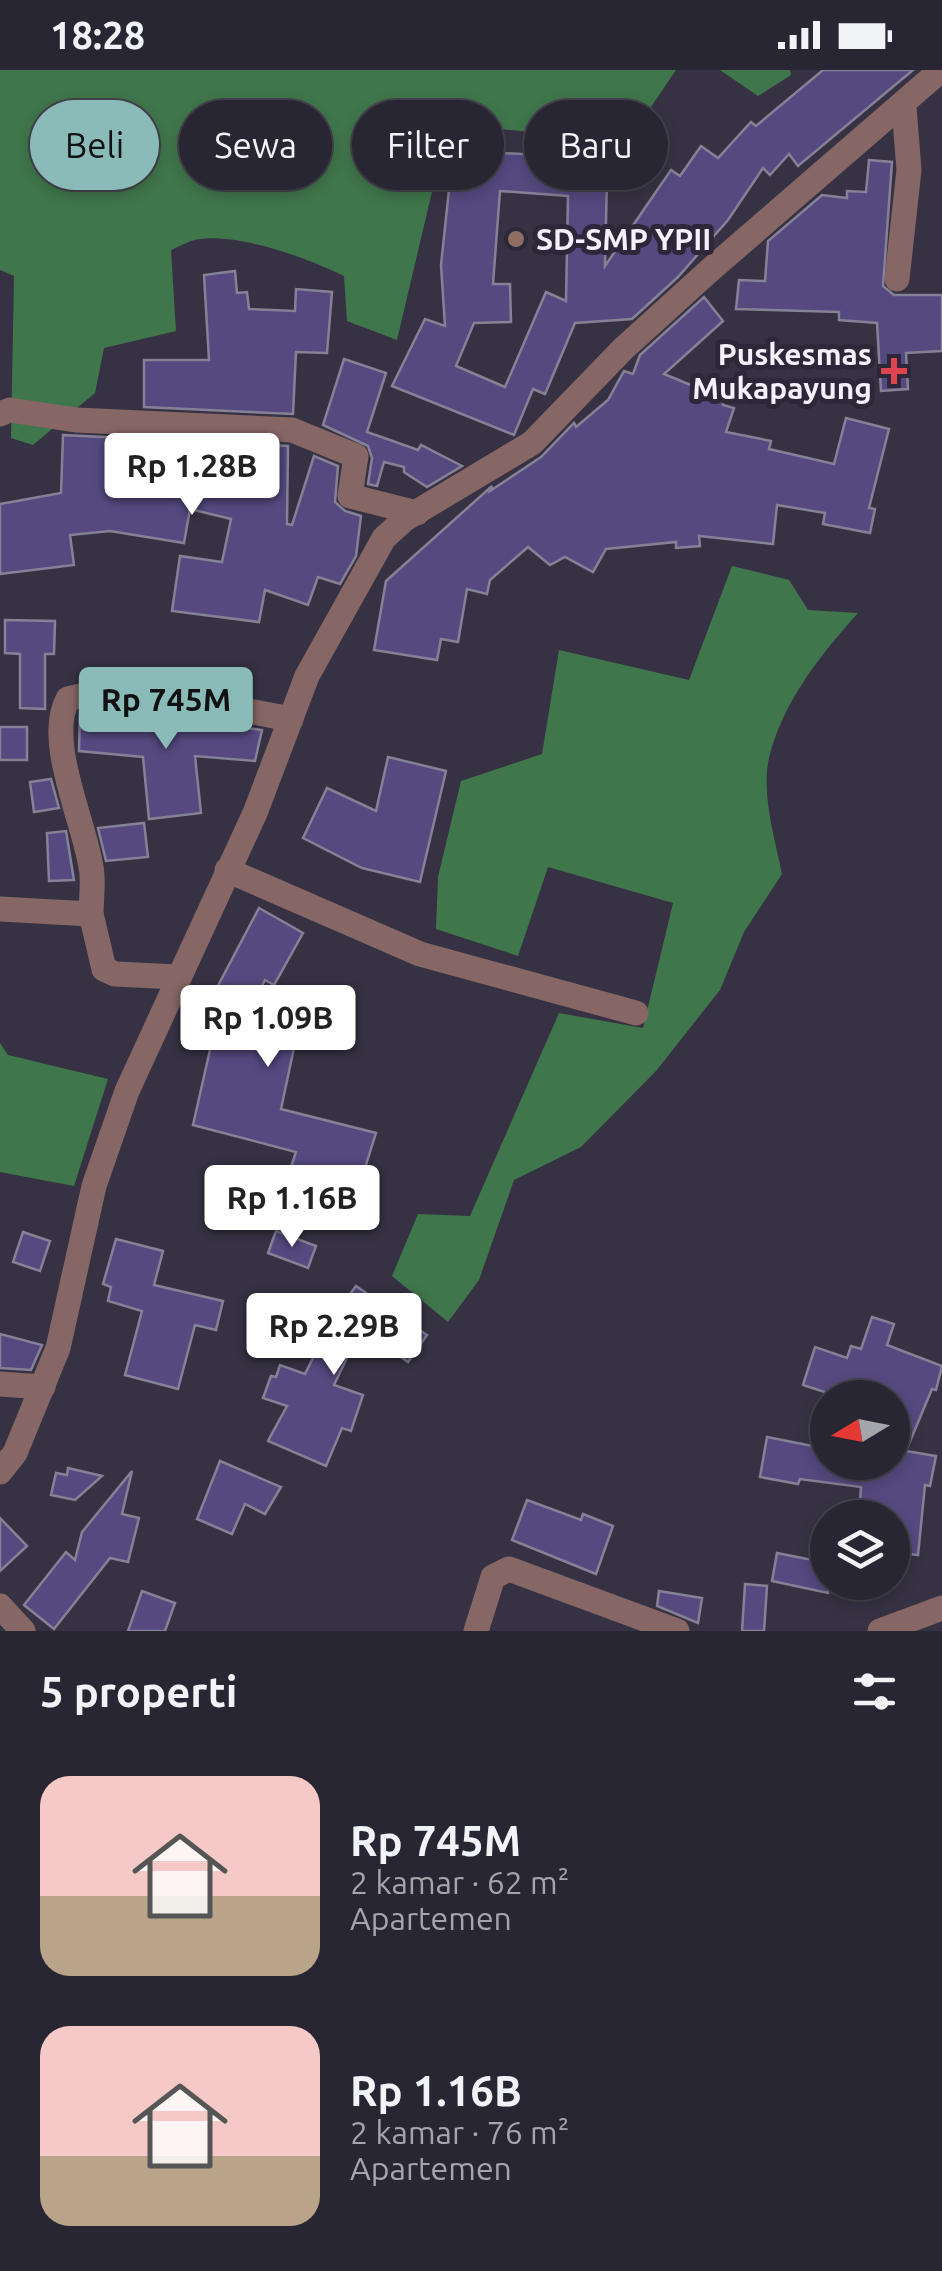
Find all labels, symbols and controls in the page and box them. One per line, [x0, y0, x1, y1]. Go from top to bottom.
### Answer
text: 18:28 [50, 14, 145, 56]
chip: Beli [30, 100, 159, 190]
chip: Sewa [179, 100, 332, 190]
chip: Filter [352, 100, 504, 190]
chip: Baru [524, 100, 668, 190]
place label: SD-SMP YPII [536, 222, 711, 256]
marker: SD-SMP YPII [505, 228, 527, 250]
place label: Puskesmas Mukapayung [692, 337, 872, 405]
marker: Puskesmas Mukapayung [881, 358, 907, 384]
pin: Rp 1.28B [89, 433, 295, 518]
text: Rp 1.28B [127, 447, 257, 483]
pin: Rp 745M [74, 667, 258, 752]
text: Rp 745M [101, 681, 231, 717]
pin: Rp 1.09B [165, 985, 371, 1070]
text: Rp 1.09B [203, 999, 333, 1035]
pin: Rp 1.16B [189, 1165, 395, 1250]
text: Rp 1.16B [227, 1179, 357, 1215]
pin: Rp 2.29B [231, 1293, 437, 1378]
text: Rp 2.29B [269, 1307, 399, 1343]
north arrow [810, 1380, 910, 1480]
map controls [810, 1380, 910, 1600]
button: layers [810, 1500, 910, 1600]
icon: filters [847, 1664, 902, 1719]
text: 5 properti [40, 1668, 237, 1715]
icon: home [120, 1816, 240, 1936]
text: Rp 745M [350, 1817, 521, 1864]
text: 2 kamar · 62 m² [350, 1864, 569, 1900]
text: Apartemen [350, 1900, 512, 1936]
icon: home [120, 2066, 240, 2186]
text: Rp 1.16B [350, 2067, 522, 2114]
text: 2 kamar · 76 m² [350, 2114, 569, 2150]
text: Apartemen [350, 2150, 512, 2186]

